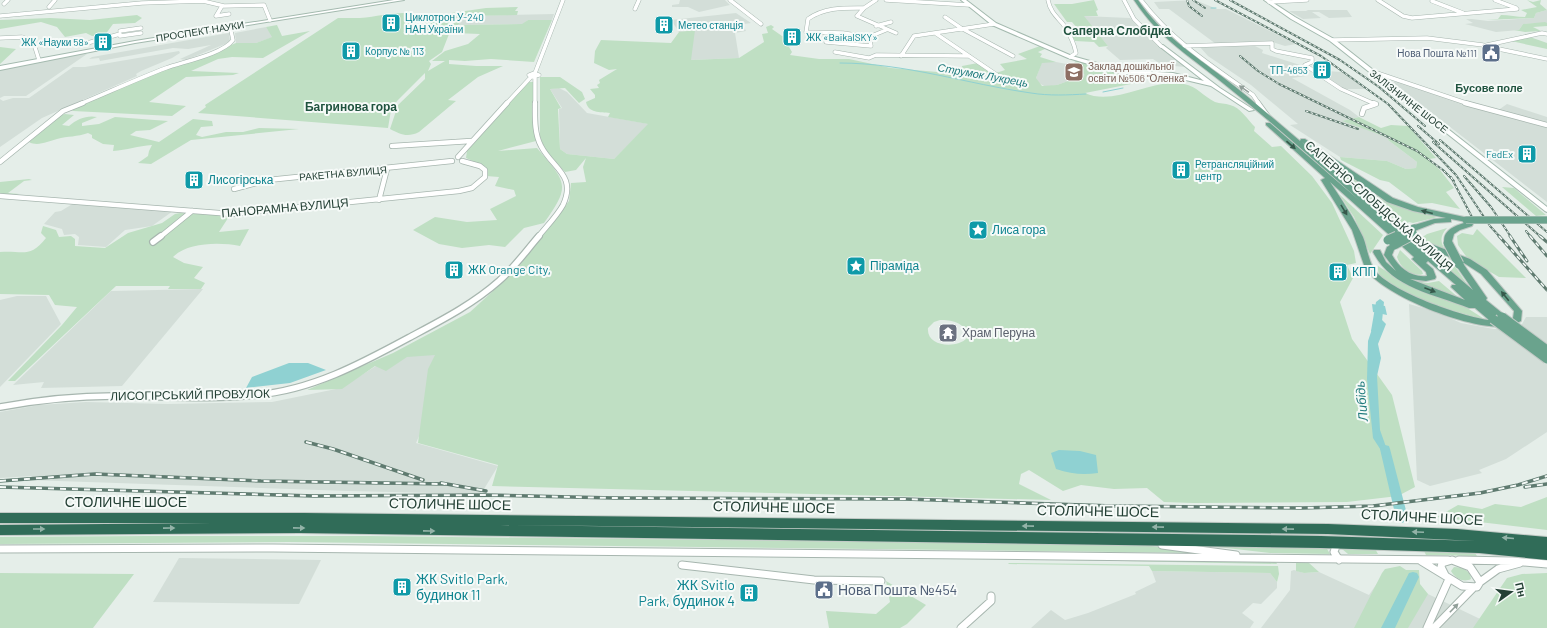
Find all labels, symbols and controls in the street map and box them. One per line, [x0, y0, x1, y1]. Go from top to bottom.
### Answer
place label: Циклотрон У-240 НАН України [405, 11, 484, 35]
building icon: Циклотрон У-240 НАН України [380, 12, 402, 34]
building icon: Метео станція [653, 14, 675, 36]
street label: ПРОСПЕКТ НАУКИ [155, 18, 245, 44]
place label: Метео станція [678, 19, 743, 31]
district label: Саперна Слобідка [1063, 23, 1171, 38]
building icon: ЖК «BaikalSKY» [781, 26, 803, 48]
building icon: ЖК «Науки 58» [92, 31, 114, 53]
place label: ЖК «BaikalSKY» [806, 31, 878, 43]
place label: ЖК «Науки 58» [21, 36, 89, 48]
building icon: Корпус № 113 [340, 40, 362, 62]
public building icon: Нова Пошта №111 [1480, 42, 1502, 64]
place label: Корпус № 113 [365, 45, 424, 57]
place label: Нова Пошта №111 [1397, 47, 1477, 59]
building icon: ТП-4653 [1311, 59, 1333, 81]
water label: Струмок Лукрець [937, 60, 1030, 89]
place label: Заклад дошкільної освіти №506 "Оленка" [1088, 60, 1187, 84]
school or university icon: Заклад дошкільної освіти №506 "Оленка" [1063, 61, 1085, 83]
place label: ТП-4653 [1270, 64, 1308, 76]
street label: ЗАЛІЗНИЧНЕ ШОСЕ [1367, 67, 1451, 136]
district label: Бусове поле [1455, 81, 1523, 94]
one-way arrow [1239, 85, 1249, 93]
district label: Багринова гора [305, 99, 397, 114]
street label: САПЕРНО-СЛОБІДСЬКА ВУЛИЦЯ [1302, 137, 1456, 274]
one-way arrow [1286, 140, 1296, 149]
building icon: FedEx [1516, 143, 1538, 165]
place label: FedEx [1486, 148, 1513, 160]
place label: Ретрансляційний центр [1195, 158, 1274, 182]
building icon: Ретрансляційний центр [1170, 159, 1192, 181]
street label: РАКЕТНА ВУЛИЦЯ [299, 163, 387, 183]
building icon: Лисогірська [183, 169, 205, 191]
place label: Лисогірська [208, 172, 274, 187]
street label: ПАНОРАМНА ВУЛИЦЯ [221, 194, 349, 221]
one-way arrow [1340, 204, 1347, 216]
one-way arrow [1421, 209, 1434, 215]
place icon: Лиса гора [967, 219, 989, 241]
place label: Лиса гора [992, 222, 1046, 237]
place icon: Піраміда [845, 255, 867, 277]
place label: Піраміда [870, 258, 920, 273]
building icon: ЖК Orange City, [443, 259, 465, 281]
building icon: КПП [1327, 261, 1349, 283]
place label: ЖК Orange City, [468, 262, 551, 276]
place label: КПП [1352, 264, 1376, 278]
one-way arrow [1424, 287, 1436, 293]
one-way arrow [1501, 290, 1510, 301]
temple icon: Храм Перуна [937, 322, 959, 344]
place label: Храм Перуна [962, 325, 1035, 340]
water label: Либідь [1351, 380, 1371, 423]
street label: ЛИСОГІРСЬКИЙ ПРОВУЛОК [110, 386, 270, 402]
street label: СТОЛИЧНЕ ШОСЕ [65, 493, 187, 510]
street label: СТОЛИЧНЕ ШОСЕ [389, 494, 511, 513]
street label: СТОЛИЧНЕ ШОСЕ [713, 497, 835, 516]
street label: СТОЛИЧНЕ ШОСЕ [1037, 501, 1159, 520]
street label: СТОЛИЧНЕ ШОСЕ [1361, 505, 1484, 528]
one-way arrow [1021, 523, 1034, 529]
one-way arrow [1151, 524, 1164, 530]
one-way arrow [163, 525, 176, 531]
one-way arrow [293, 525, 306, 531]
one-way arrow [1282, 525, 1294, 532]
one-way arrow [33, 526, 46, 532]
one-way arrow [423, 528, 436, 534]
one-way arrow [1411, 529, 1424, 535]
one-way arrow [1502, 535, 1514, 542]
place label: ЖК Svitlo Park, будинок 11 [416, 570, 508, 603]
north arrow [1491, 572, 1531, 612]
building icon: ЖК Svitlo Park, будинок 11 [391, 576, 413, 598]
place label: ЖК Svitlo Park, будинок 4 [639, 576, 735, 609]
public building icon: Нова Пошта №454 [813, 579, 835, 601]
place label: Нова Пошта №454 [838, 581, 957, 598]
text: Пн [1513, 581, 1529, 598]
building icon: ЖК Svitlo Park, будинок 4 [738, 582, 760, 604]
one-way arrow [1449, 603, 1459, 613]

